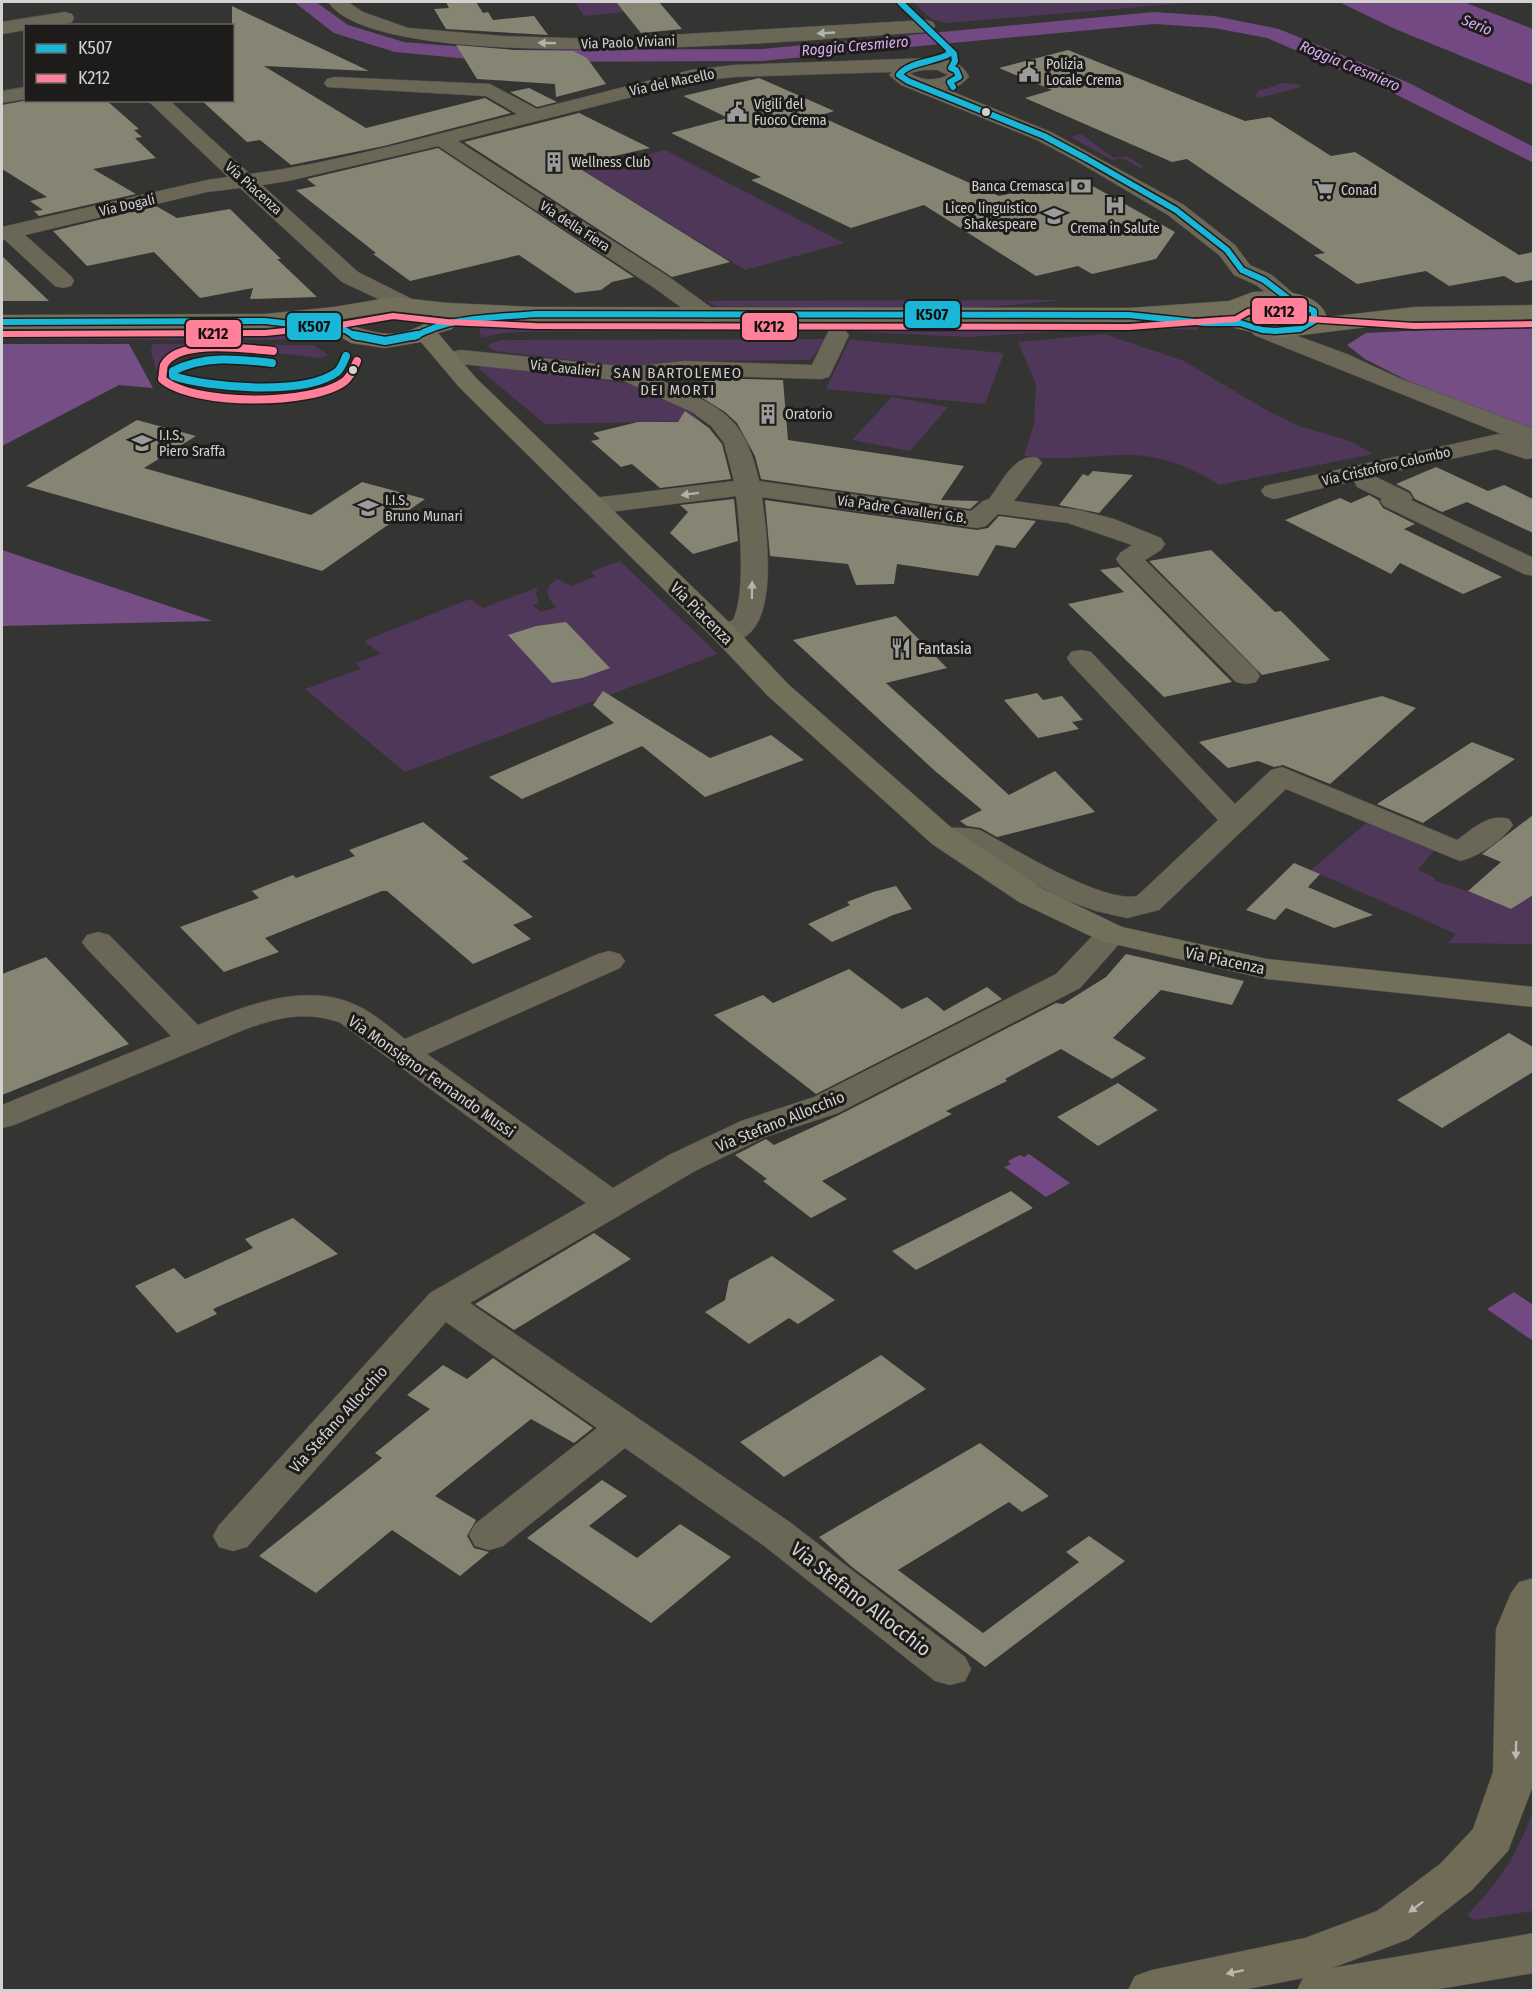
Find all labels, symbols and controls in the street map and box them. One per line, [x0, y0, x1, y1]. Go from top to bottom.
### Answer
water label: Serio [1458, 10, 1495, 39]
legend [24, 24, 234, 102]
one-way arrow [816, 28, 835, 37]
street label: Via Paolo Viviani [581, 32, 675, 53]
water label: Roggia Cresmiero [801, 32, 909, 60]
text: K507 [78, 37, 112, 59]
water label: Roggia Cresmiero [1297, 37, 1403, 95]
one-way arrow [538, 39, 557, 48]
place label: Polizia Locale Crema [1046, 56, 1122, 89]
public building icon: Polizia Locale Crema [1017, 60, 1041, 84]
street label: Via del Macello [628, 65, 716, 100]
text: K212 [78, 67, 110, 89]
place label: Vigili del Fuoco Crema [754, 96, 827, 129]
public building icon: Vigili del Fuoco Crema [725, 100, 749, 124]
unlabelled marker [980, 106, 992, 118]
building icon: Wellness Club [542, 150, 566, 174]
place label: Wellness Club [571, 154, 651, 171]
street label: Via Piacenza [222, 158, 286, 218]
bank icon: Banca Cremasca [1069, 174, 1093, 198]
place label: Banca Cremasca [972, 178, 1064, 195]
supermarket icon: Conad [1312, 178, 1336, 202]
place label: Conad [1341, 182, 1377, 199]
street label: Via Dogali [98, 191, 157, 220]
hospital icon: Crema in Salute [1103, 193, 1127, 217]
street label: Via della Fiera [536, 197, 613, 255]
place label: Liceo linguistico Shakespeare [945, 200, 1037, 233]
school or university icon: Liceo linguistico Shakespeare [1042, 204, 1066, 228]
place label: Crema in Salute [1070, 220, 1160, 237]
line badge: K212 [1251, 297, 1308, 325]
line badge: K507 [904, 300, 961, 329]
text: K212 [1264, 302, 1295, 321]
text: K507 [916, 305, 948, 324]
line badge: K507 [286, 312, 342, 341]
line badge: K212 [741, 312, 798, 341]
text: K507 [298, 317, 330, 336]
text: K212 [754, 317, 785, 336]
line badge: K212 [185, 319, 242, 348]
text: K212 [198, 324, 229, 343]
street label: Via Cavalieri [529, 356, 601, 381]
unlabelled marker [347, 364, 359, 376]
district label: SAN BARTOLEMEO DEI MORTI [613, 364, 743, 399]
building icon: Oratorio [756, 402, 780, 426]
place label: Oratorio [785, 406, 833, 423]
place label: I.I.S. Piero Sraffa [159, 427, 225, 460]
school or university icon: I.I.S. Piero Sraffa [130, 431, 154, 455]
street label: Via Cristoforo Colombo [1320, 443, 1452, 490]
one-way arrow [680, 489, 699, 499]
place label: I.I.S. Bruno Munari [385, 492, 463, 525]
street label: Via Padre Cavalleri G.B. [836, 492, 968, 527]
school or university icon: I.I.S. Bruno Munari [356, 496, 380, 520]
street label: Via Piacenza [666, 578, 737, 649]
one-way arrow [747, 581, 757, 600]
restaurant icon: Fantasia [889, 636, 913, 660]
place label: Fantasia [918, 639, 972, 658]
street label: Via Piacenza [1183, 943, 1267, 978]
street label: Via Monsignor Fernando Mussi [345, 1011, 519, 1141]
street label: Via Stefano Allocchio [713, 1087, 847, 1156]
street label: Via Stefano Allocchio [285, 1362, 391, 1477]
street label: Via Stefano Allocchio [786, 1537, 936, 1661]
one-way arrow [1511, 1741, 1520, 1760]
one-way arrow [1409, 1901, 1424, 1913]
one-way arrow [1225, 1968, 1244, 1978]

